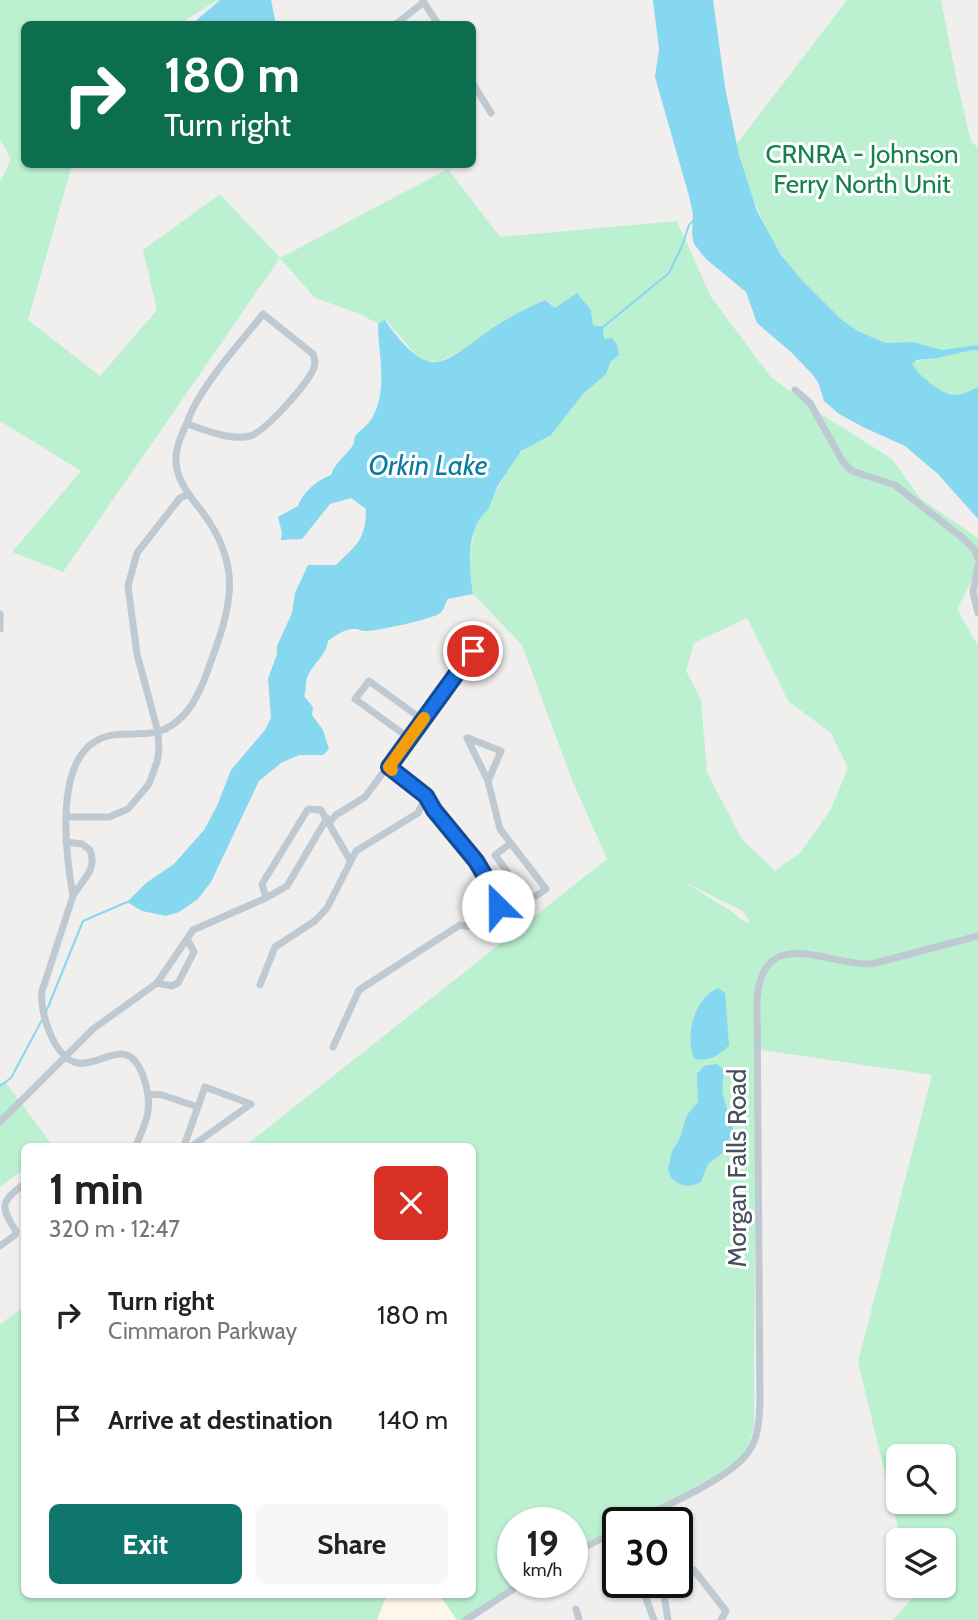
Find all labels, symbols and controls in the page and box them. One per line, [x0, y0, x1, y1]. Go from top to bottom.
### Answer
text: 180 m [164, 45, 300, 104]
icon: right [49, 49, 140, 140]
text: Turn right [164, 105, 291, 144]
park label: CRNRA - Johnson Ferry North Unit [765, 138, 959, 200]
water label: Orkin Lake [369, 448, 488, 482]
pin [443, 621, 503, 681]
icon: arrive [454, 632, 492, 670]
position arrow [461, 869, 535, 943]
street label: Morgan Falls Road [721, 1069, 753, 1267]
text: 1 min [49, 1163, 144, 1215]
button: close [374, 1166, 448, 1240]
text: 320 m · 12:47 [49, 1215, 180, 1243]
text: Turn right [108, 1285, 214, 1317]
icon: right [49, 1296, 87, 1334]
text: 180 m [377, 1299, 448, 1331]
text: Cimmaron Parkway [108, 1317, 297, 1345]
icon: arrive [49, 1401, 87, 1439]
text: Arrive at destination [108, 1404, 333, 1436]
text: 140 m [378, 1404, 448, 1436]
map controls [886, 1444, 956, 1598]
button: search [886, 1444, 956, 1514]
button: Exit [49, 1504, 242, 1584]
button: Share [256, 1504, 448, 1584]
speed limit sign: 30 [602, 1507, 693, 1598]
text: 19 [526, 1522, 559, 1565]
button: layers [886, 1528, 956, 1598]
text: km/h [523, 1559, 562, 1581]

